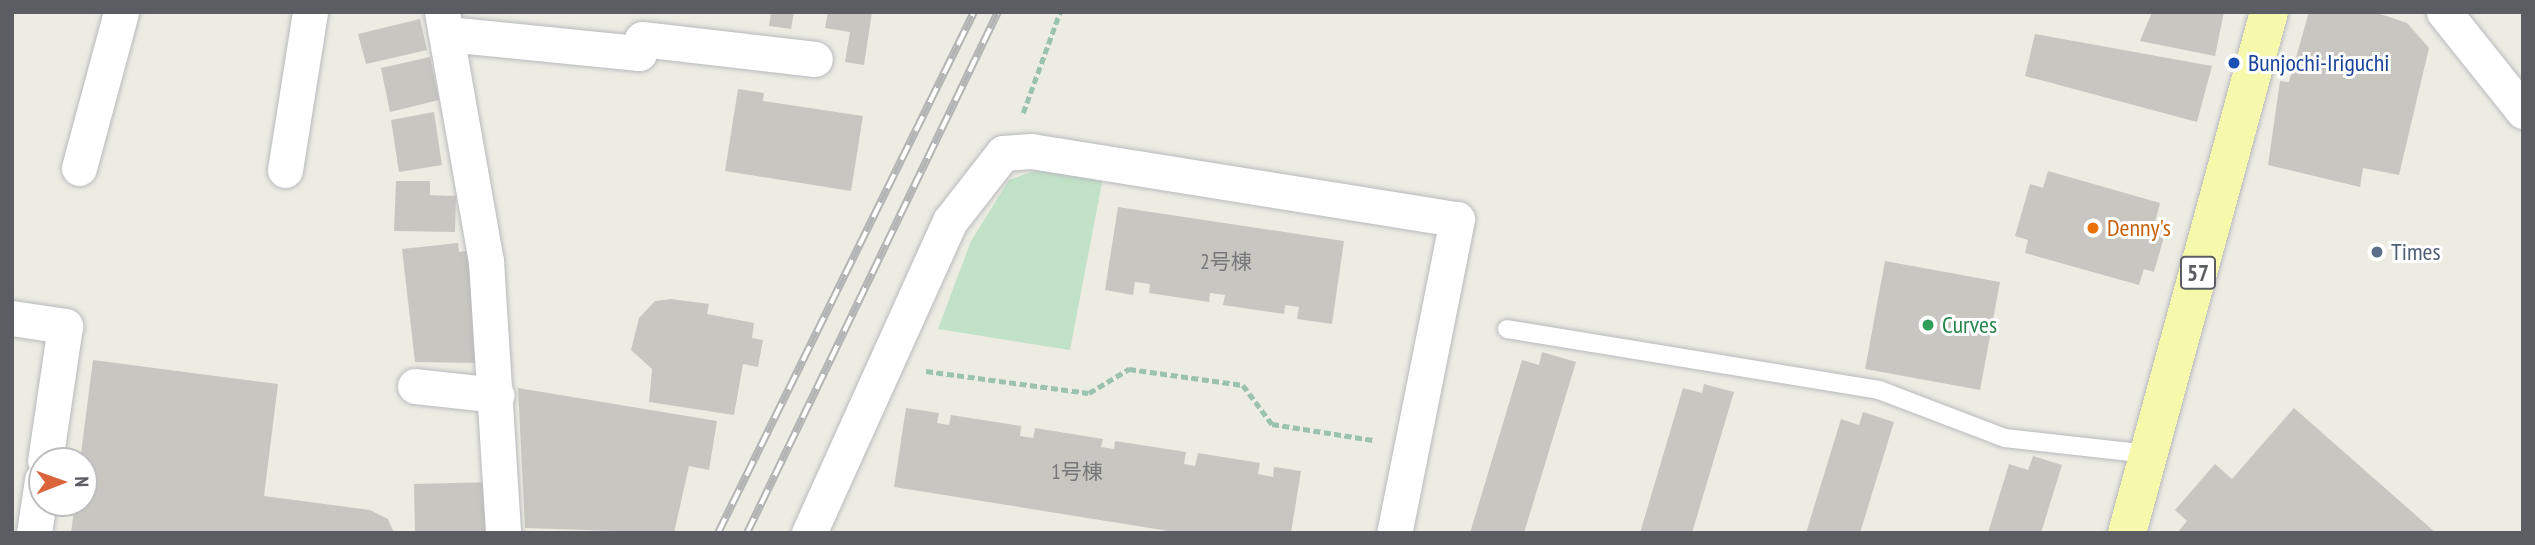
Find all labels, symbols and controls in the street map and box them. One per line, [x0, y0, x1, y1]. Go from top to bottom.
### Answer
place label: Bunjochi-Iriguchi [2248, 49, 2390, 77]
marker: Bunjochi-Iriguchi [2226, 55, 2242, 71]
place label: Denny's [2107, 214, 2171, 242]
marker: Denny's [2085, 220, 2101, 236]
place label: Times [2391, 238, 2441, 266]
marker: Times [2369, 244, 2385, 260]
house number: 2号棟 [1200, 249, 1252, 275]
road number: 57 [2179, 254, 2217, 292]
place label: Curves [1942, 311, 1997, 339]
marker: Curves [1920, 317, 1936, 333]
north arrow [28, 447, 98, 517]
house number: 1号棟 [1051, 459, 1103, 485]
text: N [70, 476, 94, 487]

